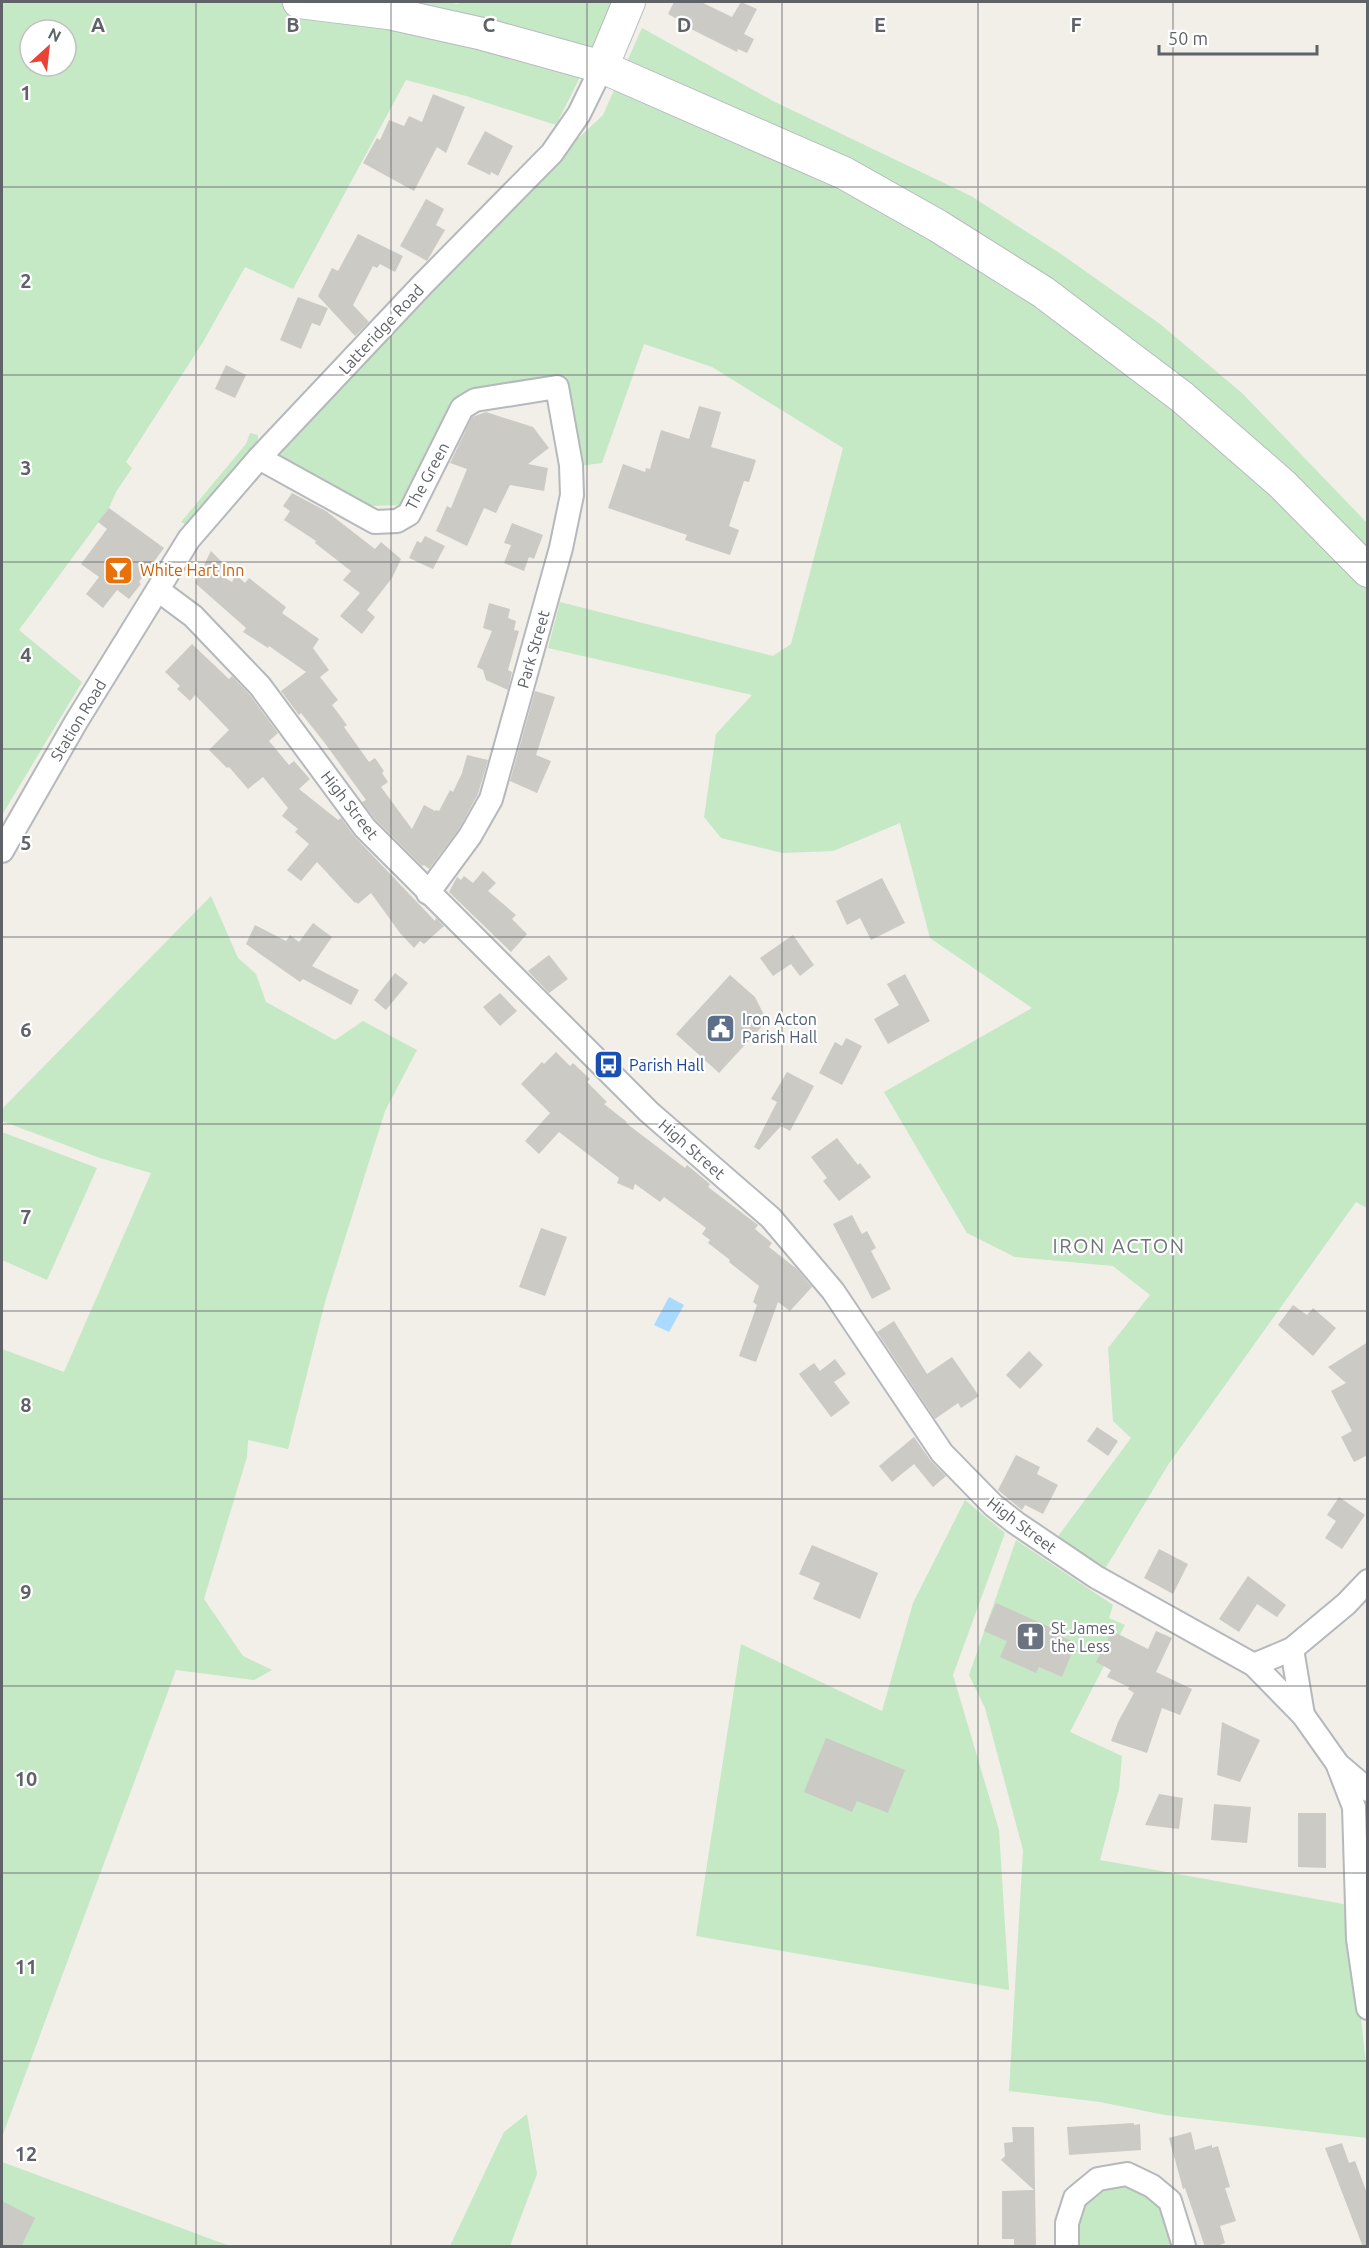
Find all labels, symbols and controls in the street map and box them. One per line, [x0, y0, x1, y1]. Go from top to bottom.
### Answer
text: A [91, 13, 105, 36]
text: B [286, 13, 300, 36]
text: C [483, 13, 496, 36]
text: D [677, 13, 691, 36]
text: E [874, 13, 886, 36]
text: F [1070, 13, 1082, 36]
north arrow [18, 18, 78, 78]
scale bar [1159, 18, 1316, 56]
text: N [45, 24, 64, 45]
text: 50 m [1168, 28, 1208, 48]
text: 1 [20, 81, 32, 104]
text: 2 [20, 269, 32, 292]
street label: Latteridge Road [335, 281, 427, 377]
street label: The Green [402, 439, 452, 513]
text: 3 [20, 456, 32, 479]
bar icon: White Hart Inn [103, 554, 135, 586]
place label: White Hart Inn [140, 561, 244, 579]
street label: Park Street [513, 607, 553, 690]
text: 4 [20, 643, 32, 666]
street label: Station Road [47, 676, 109, 764]
street label: High Street [318, 767, 383, 843]
text: 5 [20, 831, 32, 854]
place label: Iron Acton Parish Hall [742, 1010, 817, 1046]
public building icon: Iron Acton Parish Hall [705, 1012, 737, 1044]
text: 6 [20, 1018, 32, 1041]
bus stop icon: Parish Hall [592, 1049, 624, 1081]
place label: Parish Hall [629, 1056, 704, 1074]
street label: High Street [655, 1115, 729, 1183]
text: 7 [20, 1205, 32, 1228]
district label: IRON ACTON [1053, 1234, 1185, 1257]
text: 8 [20, 1393, 32, 1416]
street label: High Street [984, 1493, 1061, 1557]
text: 9 [20, 1580, 32, 1603]
place label: St James the Less [1051, 1619, 1115, 1655]
church icon: St James the Less [1014, 1621, 1046, 1653]
text: 10 [15, 1767, 37, 1790]
text: 11 [15, 1955, 37, 1978]
text: 12 [15, 2142, 37, 2165]

